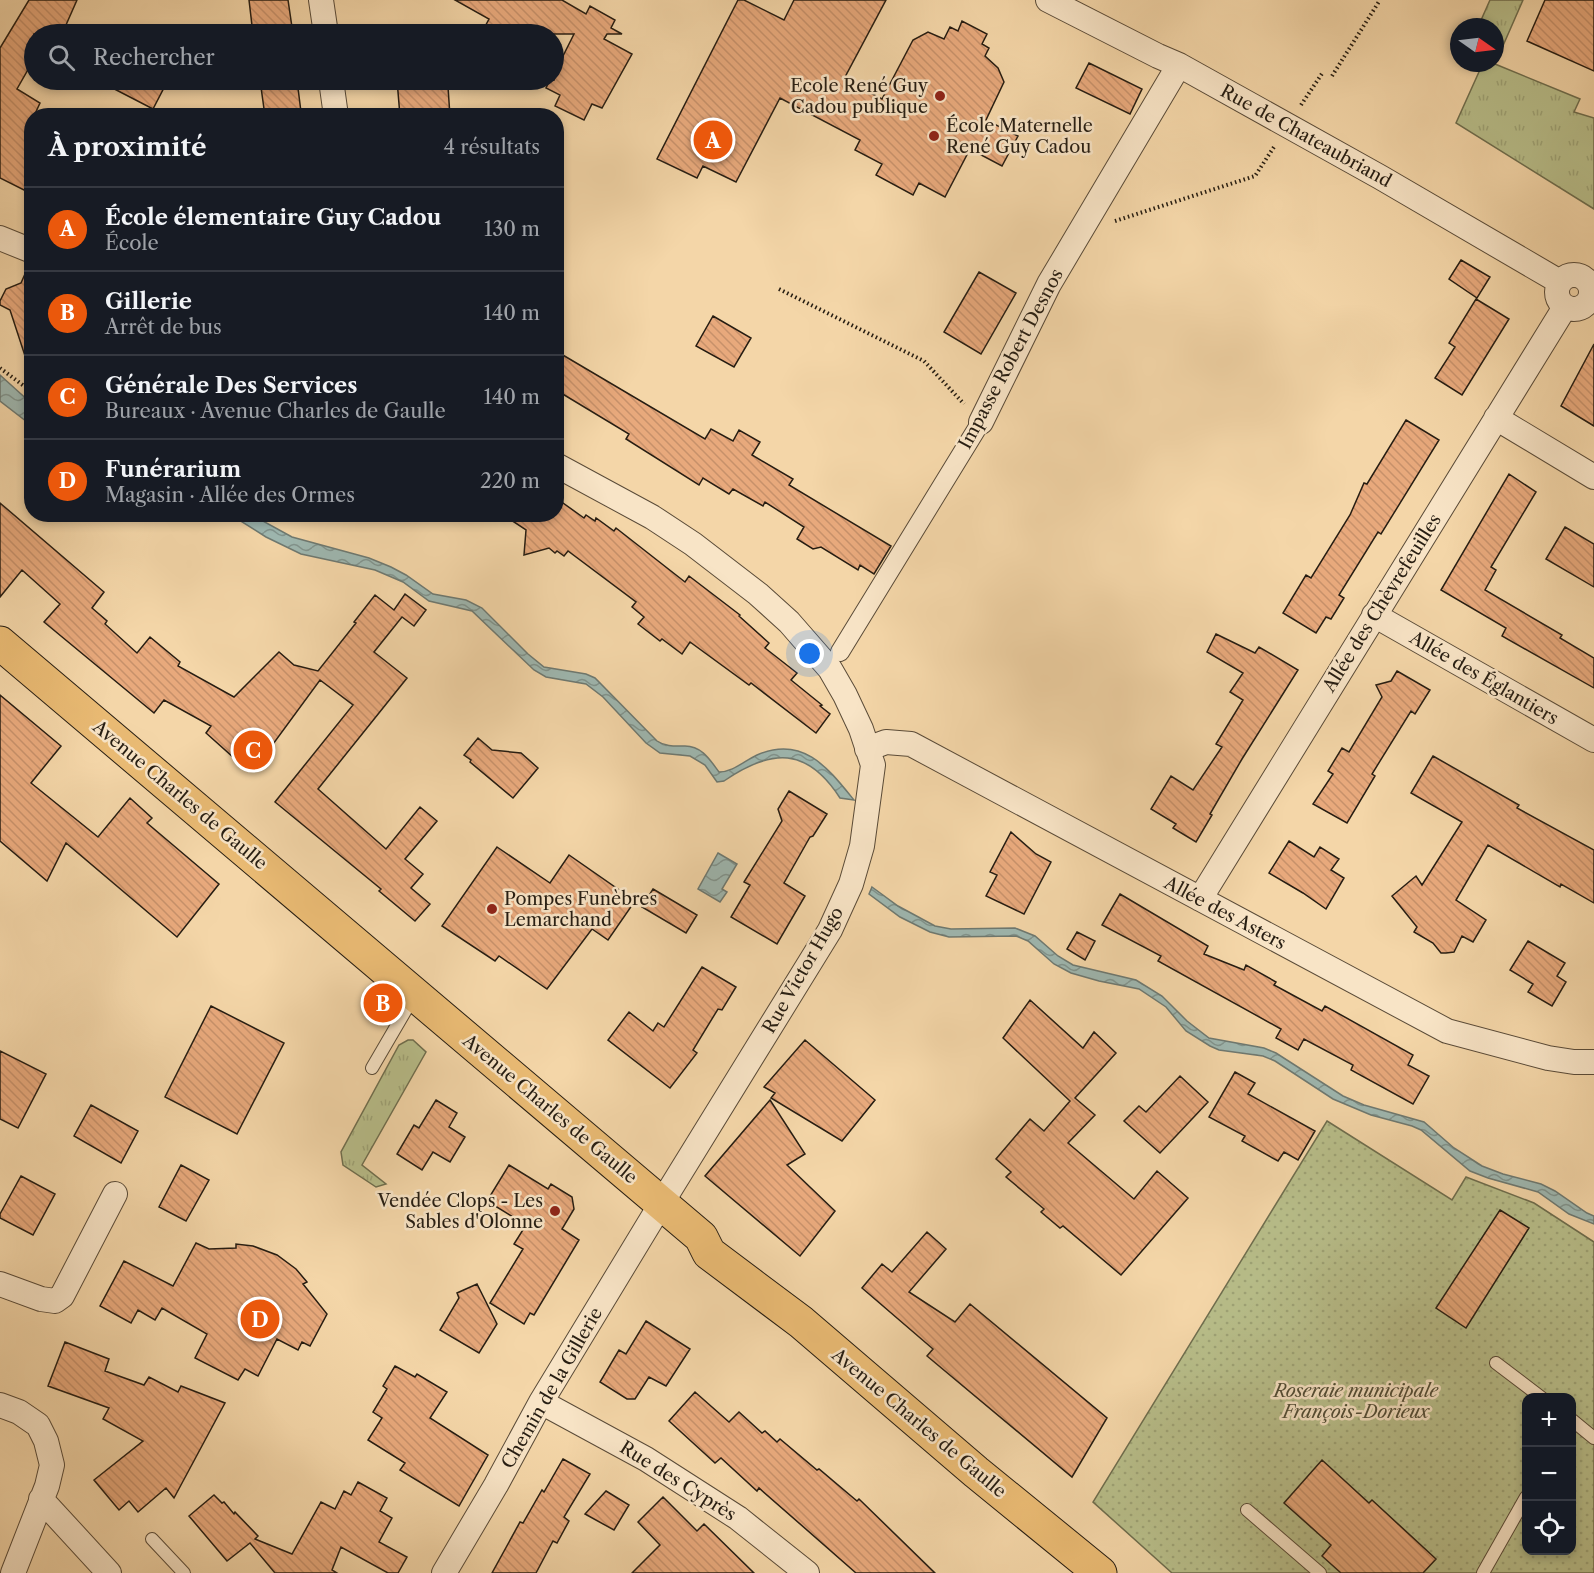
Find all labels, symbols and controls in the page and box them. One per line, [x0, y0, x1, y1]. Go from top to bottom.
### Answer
north arrow [1450, 18, 1504, 72]
search box [24, 24, 564, 90]
icon: search [45, 41, 78, 74]
text: Rechercher [93, 44, 215, 71]
place label: Ecole René Guy Cadou publique [790, 75, 929, 118]
street label: Rue de Chateaubriand [1217, 80, 1395, 192]
marker: Ecole René Guy Cadou publique [933, 89, 947, 103]
place label: École Maternelle René Guy Cadou [946, 114, 1093, 158]
pin: A [694, 118, 732, 162]
marker: École Maternelle René Guy Cadou [927, 129, 941, 143]
text: À proximité [48, 131, 207, 163]
text: 4 résultats [443, 135, 540, 159]
text: École élementaire Guy Cadou [105, 204, 441, 231]
text: A [60, 217, 75, 241]
text: 130 m [484, 217, 540, 241]
text: École [105, 231, 159, 255]
street label: Impasse Robert Desnos [954, 265, 1068, 453]
text: Gillerie [105, 288, 192, 315]
text: B [60, 301, 75, 325]
text: 140 m [483, 301, 540, 325]
text: Arrêt de bus [105, 315, 222, 339]
text: Générale Des Services [105, 372, 357, 399]
text: C [59, 385, 76, 409]
text: 140 m [483, 385, 540, 409]
text: Bureaux · Avenue Charles de Gaulle [105, 399, 446, 423]
text: Funérarium [105, 456, 241, 483]
text: D [59, 469, 76, 493]
text: 220 m [480, 469, 540, 493]
text: Magasin · Allée des Ormes [105, 483, 355, 507]
street label: Allée des Chèvrefeuilles [1318, 510, 1446, 697]
street label: Allée des Églantiers [1405, 625, 1563, 730]
your location [795, 639, 824, 668]
street label: Avenue Charles de Gaulle [89, 716, 271, 874]
pin: C [234, 728, 272, 772]
street label: Allée des Asters [1159, 871, 1290, 954]
place label: Pompes Funèbres Lemarchand [504, 888, 657, 931]
marker: Pompes Funèbres Lemarchand [485, 902, 499, 916]
street label: Rue Victor Hugo [758, 903, 848, 1037]
pin: B [364, 980, 403, 1026]
street label: Avenue Charles de Gaulle [458, 1029, 642, 1188]
place label: Vendée Clops - Les Sables d'Olonne [377, 1190, 543, 1233]
marker: Vendée Clops - Les Sables d'Olonne [548, 1204, 562, 1218]
pin: D [240, 1296, 280, 1342]
street label: Chemin de la Gillerie [497, 1303, 607, 1473]
street label: Avenue Charles de Gaulle [827, 1343, 1011, 1502]
park label: Roseraie municipale François-Dorieux [1272, 1380, 1440, 1423]
map controls [1522, 1393, 1576, 1555]
button: + [1522, 1393, 1576, 1447]
street label: Rue des Cyprès [616, 1436, 740, 1526]
button: − [1522, 1447, 1576, 1501]
button: locate [1522, 1501, 1576, 1555]

